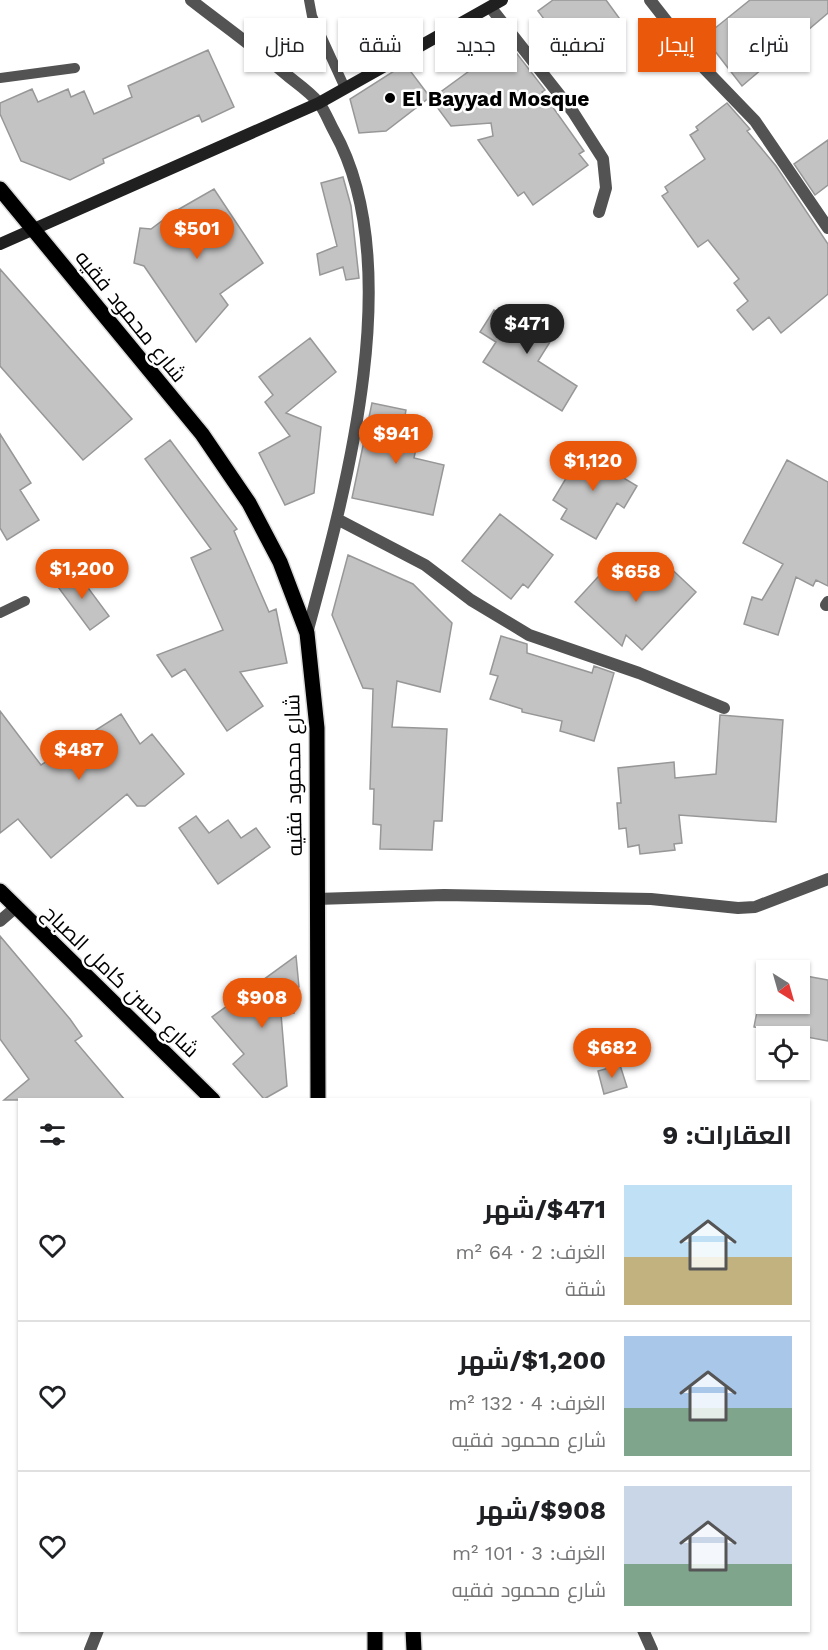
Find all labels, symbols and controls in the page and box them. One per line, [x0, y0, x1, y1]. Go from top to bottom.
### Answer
chip: منزل [244, 18, 326, 72]
chip: شقة [338, 18, 423, 72]
chip: جديد [435, 18, 517, 72]
chip: تصفية [529, 18, 626, 72]
chip: إيجار [638, 18, 716, 72]
chip: شراء [728, 18, 810, 72]
place label: El Bayyad Mosque [402, 86, 589, 111]
marker: El Bayyad Mosque [383, 91, 397, 105]
pin: $501 [161, 209, 233, 260]
text: $501 [174, 216, 220, 240]
street label: شارع محمود فقيه [69, 245, 192, 388]
pin: $471 [491, 304, 563, 355]
text: $471 [504, 311, 550, 335]
pin: $941 [360, 414, 432, 465]
text: $941 [373, 421, 419, 445]
pin: $1,120 [544, 441, 642, 492]
text: $1,120 [564, 448, 622, 472]
pin: $1,200 [33, 549, 131, 600]
pin: $658 [600, 552, 672, 603]
text: $1,200 [50, 556, 114, 580]
text: $658 [611, 559, 661, 583]
street label: شارع محمود فقيه [279, 694, 309, 856]
pin: $487 [43, 730, 115, 781]
text: $487 [54, 737, 104, 761]
street label: شارع حسن كامل الصباح [36, 900, 204, 1064]
north arrow [756, 960, 810, 1014]
map controls [756, 960, 810, 1080]
pin: $908 [226, 978, 298, 1029]
text: $908 [237, 985, 287, 1009]
button: locate [756, 1026, 810, 1080]
pin: $682 [576, 1028, 648, 1079]
text: $682 [587, 1035, 637, 1059]
icon: filters [36, 1118, 69, 1151]
text: العقارات: 9 [662, 1120, 792, 1150]
text: $471/شهر [484, 1194, 606, 1224]
icon: home [672, 1209, 744, 1281]
icon: heart [36, 1229, 69, 1262]
text: الغرف: 2 · 64 m² [456, 1240, 606, 1264]
text: شقة [565, 1277, 606, 1301]
text: $1,200/شهر [459, 1345, 606, 1375]
icon: home [672, 1360, 744, 1432]
icon: heart [36, 1380, 69, 1413]
text: الغرف: 4 · 132 m² [448, 1391, 606, 1415]
text: شارع محمود فقيه [452, 1428, 606, 1452]
text: $908/شهر [477, 1495, 606, 1525]
icon: home [672, 1510, 744, 1582]
icon: heart [36, 1530, 69, 1563]
text: الغرف: 3 · 101 m² [452, 1541, 606, 1565]
text: شارع محمود فقيه [452, 1578, 606, 1602]

